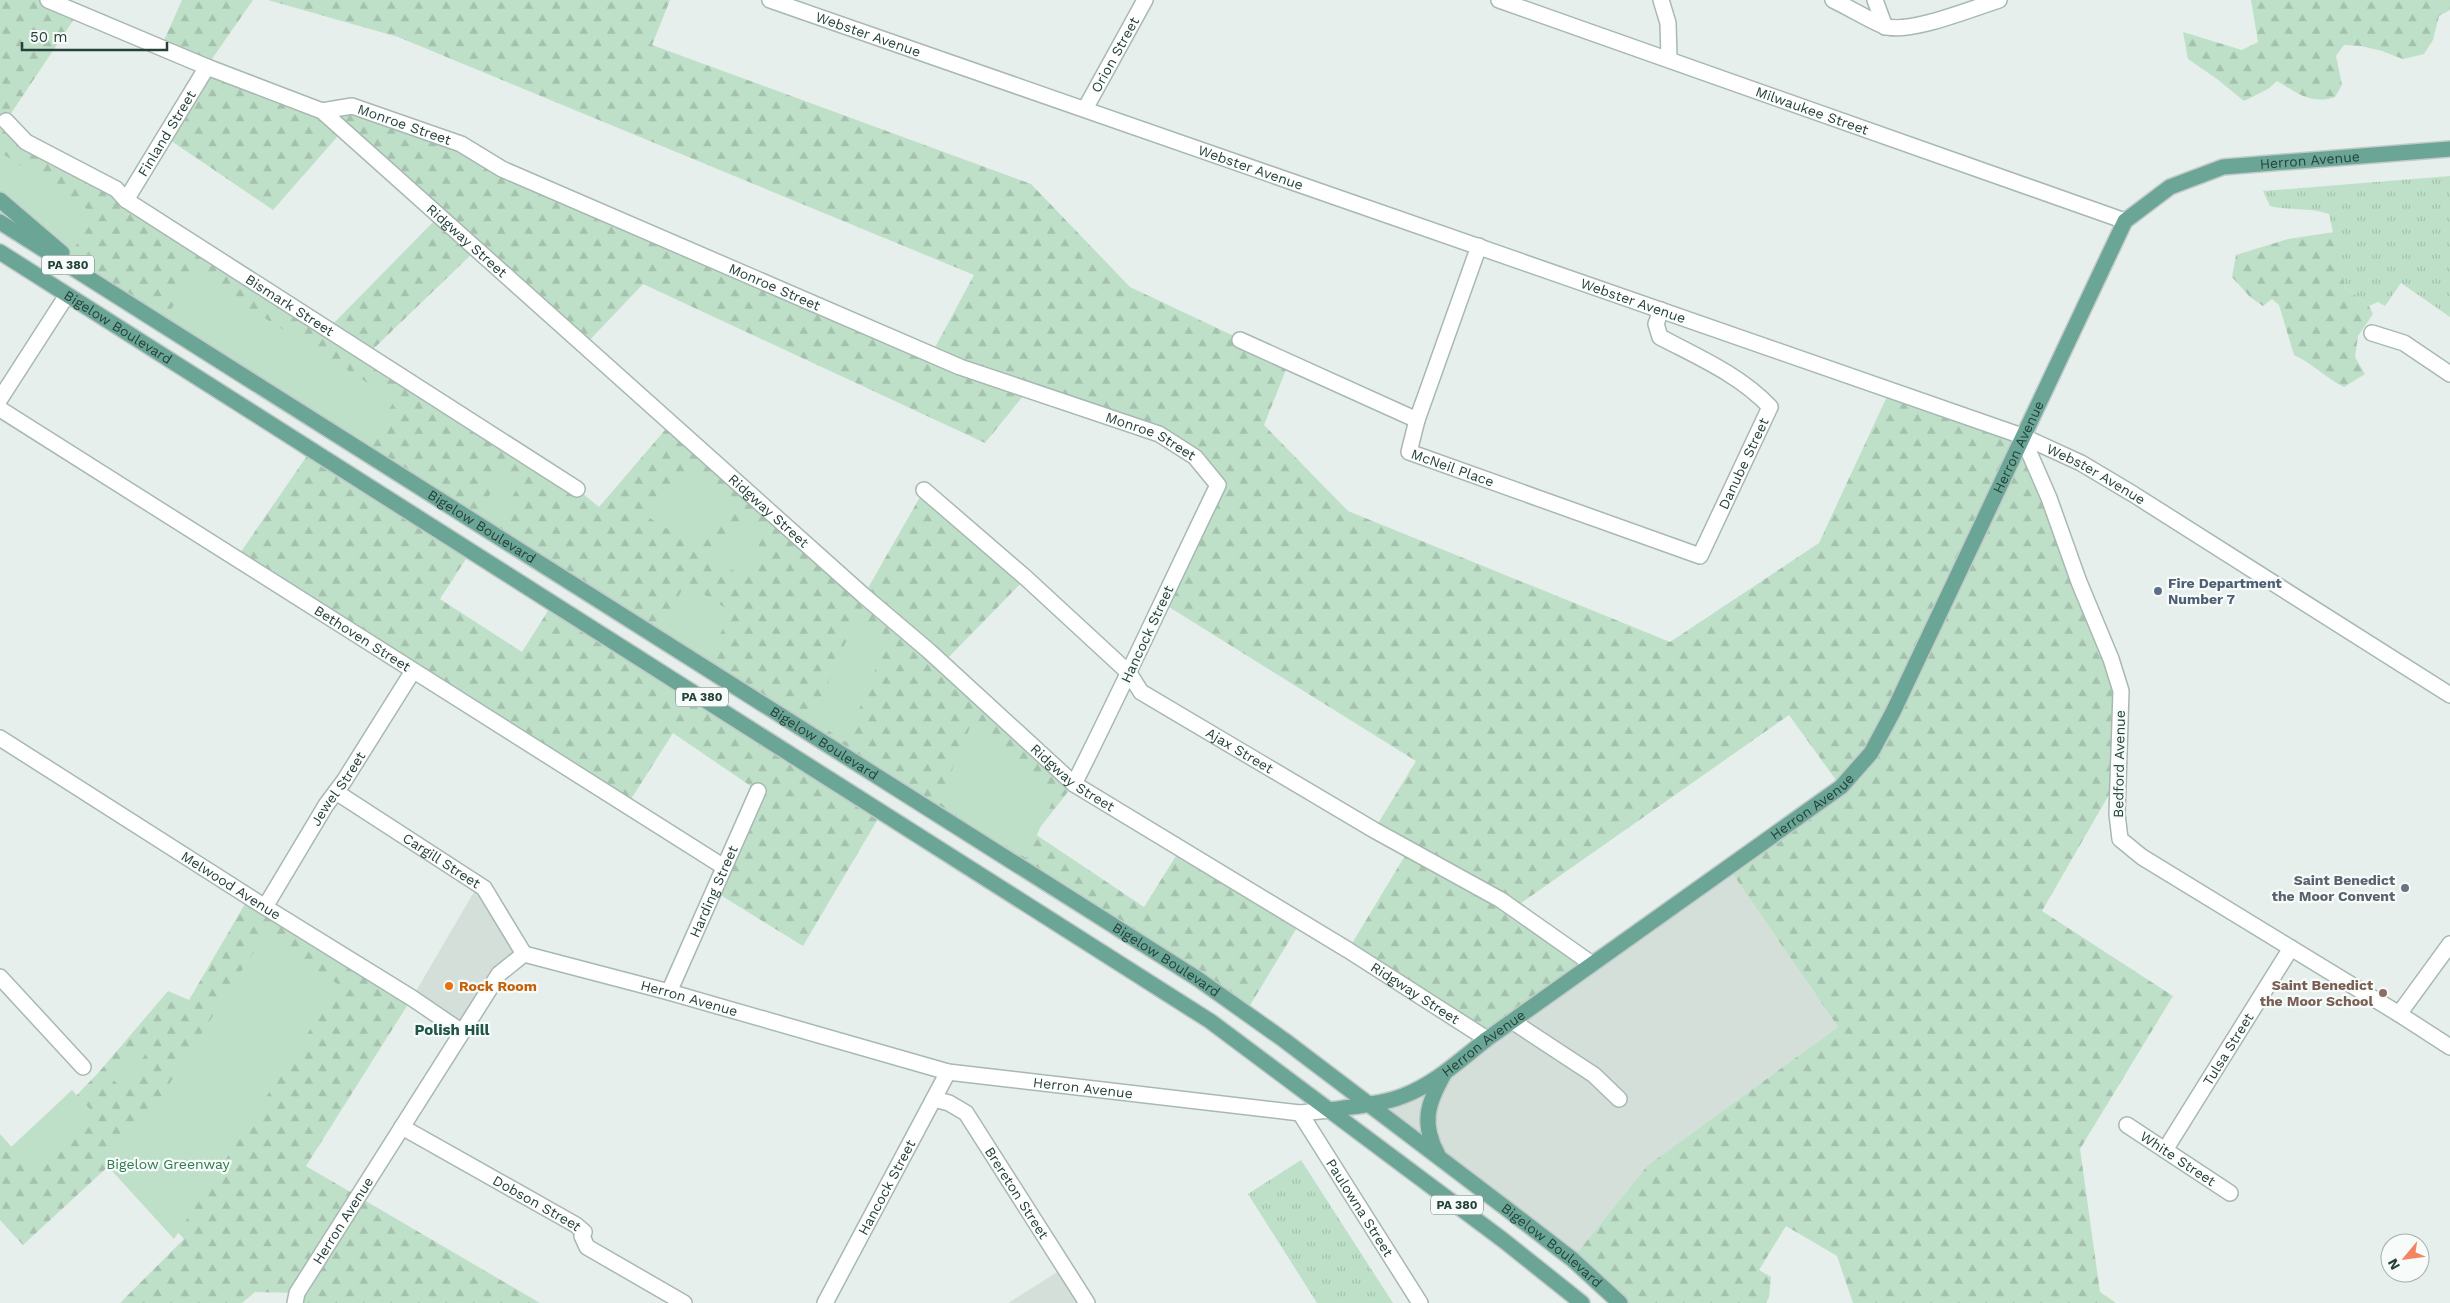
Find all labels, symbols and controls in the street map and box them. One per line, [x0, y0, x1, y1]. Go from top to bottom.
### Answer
street label: Webster Avenue [813, 9, 923, 60]
street label: Orion Street [1088, 14, 1142, 95]
scale bar [22, 20, 168, 52]
text: 50 m [30, 28, 67, 46]
street label: Milwaukee Street [1753, 83, 1871, 138]
street label: Finland Street [134, 87, 199, 179]
street label: Monroe Street [356, 101, 453, 148]
street label: Webster Avenue [1196, 142, 1305, 193]
street label: Herron Avenue [2259, 148, 2360, 172]
street label: Ridgway Street [423, 201, 510, 281]
road number: PA 380 [42, 256, 94, 274]
street label: Monroe Street [727, 260, 823, 314]
street label: Bismark Street [243, 271, 337, 339]
street label: Webster Avenue [1578, 275, 1688, 326]
street label: Bigelow Boulevard [61, 287, 175, 367]
street label: Herron Avenue [1990, 398, 2047, 496]
street label: Monroe Street [1104, 409, 1199, 463]
street label: Danube Street [1715, 415, 1772, 512]
street label: Webster Avenue [2044, 440, 2148, 508]
street label: McNeil Place [1409, 445, 1496, 490]
street label: Ridgway Street [725, 471, 812, 551]
street label: Bigelow Boulevard [425, 486, 539, 567]
place label: Fire Department Number 7 [2168, 575, 2282, 607]
street label: Hancock Street [1117, 583, 1177, 685]
marker: Fire Department Number 7 [2152, 585, 2164, 597]
street label: Bethoven Street [311, 602, 414, 675]
road number: PA 380 [676, 688, 728, 706]
street label: Bigelow Boulevard [767, 703, 881, 783]
street label: Bedford Avenue [2110, 710, 2128, 818]
street label: Ajax Street [1203, 724, 1276, 777]
street label: Ridgway Street [1027, 740, 1118, 815]
street label: Jewel Street [307, 749, 368, 829]
street label: Herron Avenue [1767, 770, 1857, 843]
street label: Cargill Street [400, 830, 484, 892]
street label: Harding Street [686, 843, 741, 940]
street label: Melwood Avenue [178, 848, 284, 923]
place label: Saint Benedict the Moor Convent [2272, 872, 2395, 904]
marker: Saint Benedict the Moor Convent [2399, 882, 2411, 894]
street label: Bigelow Boulevard [1110, 919, 1223, 1000]
street label: Ridgway Street [1368, 959, 1463, 1027]
street label: Herron Avenue [639, 977, 740, 1019]
place label: Saint Benedict the Moor School [2260, 977, 2373, 1009]
place label: Rock Room [459, 978, 537, 994]
marker: Rock Room [443, 980, 455, 992]
marker: Saint Benedict the Moor School [2377, 987, 2389, 999]
street label: Herron Avenue [1439, 1007, 1528, 1080]
street label: Tulsa Street [2199, 1010, 2257, 1088]
district label: Polish Hill [415, 1021, 490, 1039]
street label: Herron Avenue [1032, 1074, 1134, 1101]
street label: White Street [2137, 1128, 2219, 1189]
street label: Hancock Street [855, 1137, 918, 1238]
street label: Brereton Street [982, 1144, 1052, 1242]
park label: Bigelow Greenway [106, 1156, 231, 1172]
street label: Paulowna Street [1323, 1156, 1397, 1260]
street label: Dobson Street [490, 1172, 585, 1234]
street label: Herron Avenue [309, 1174, 376, 1267]
road number: PA 380 [1431, 1196, 1483, 1214]
street label: Bigelow Boulevard [1498, 1200, 1605, 1291]
north arrow [2380, 1233, 2430, 1283]
text: N [2384, 1256, 2403, 1273]

